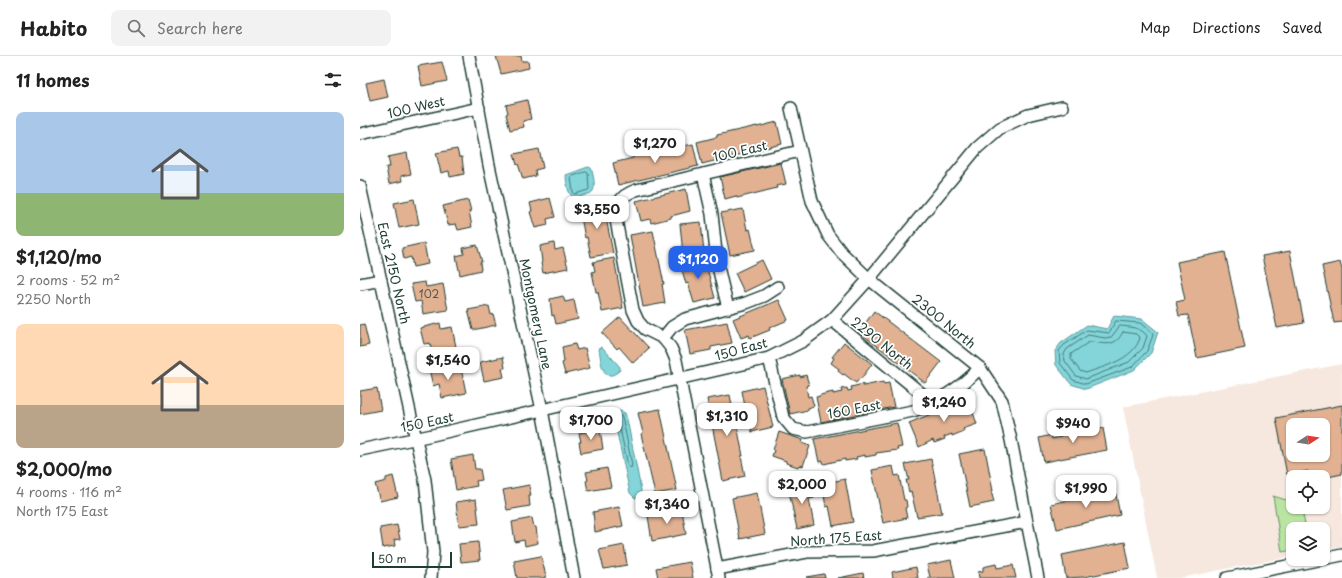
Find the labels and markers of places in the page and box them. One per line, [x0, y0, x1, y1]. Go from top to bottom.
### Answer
pin: $1,270 [622, 130, 688, 164]
pin: $3,550 [564, 196, 630, 230]
pin: $1,120 [665, 246, 731, 280]
pin: $1,540 [415, 347, 481, 381]
pin: $1,240 [911, 389, 977, 423]
pin: $1,310 [694, 403, 760, 437]
pin: $1,700 [558, 407, 624, 441]
pin: $940 [1049, 410, 1097, 444]
pin: $2,000 [769, 471, 835, 505]
pin: $1,990 [1053, 475, 1119, 509]
pin: $1,340 [634, 491, 700, 525]

